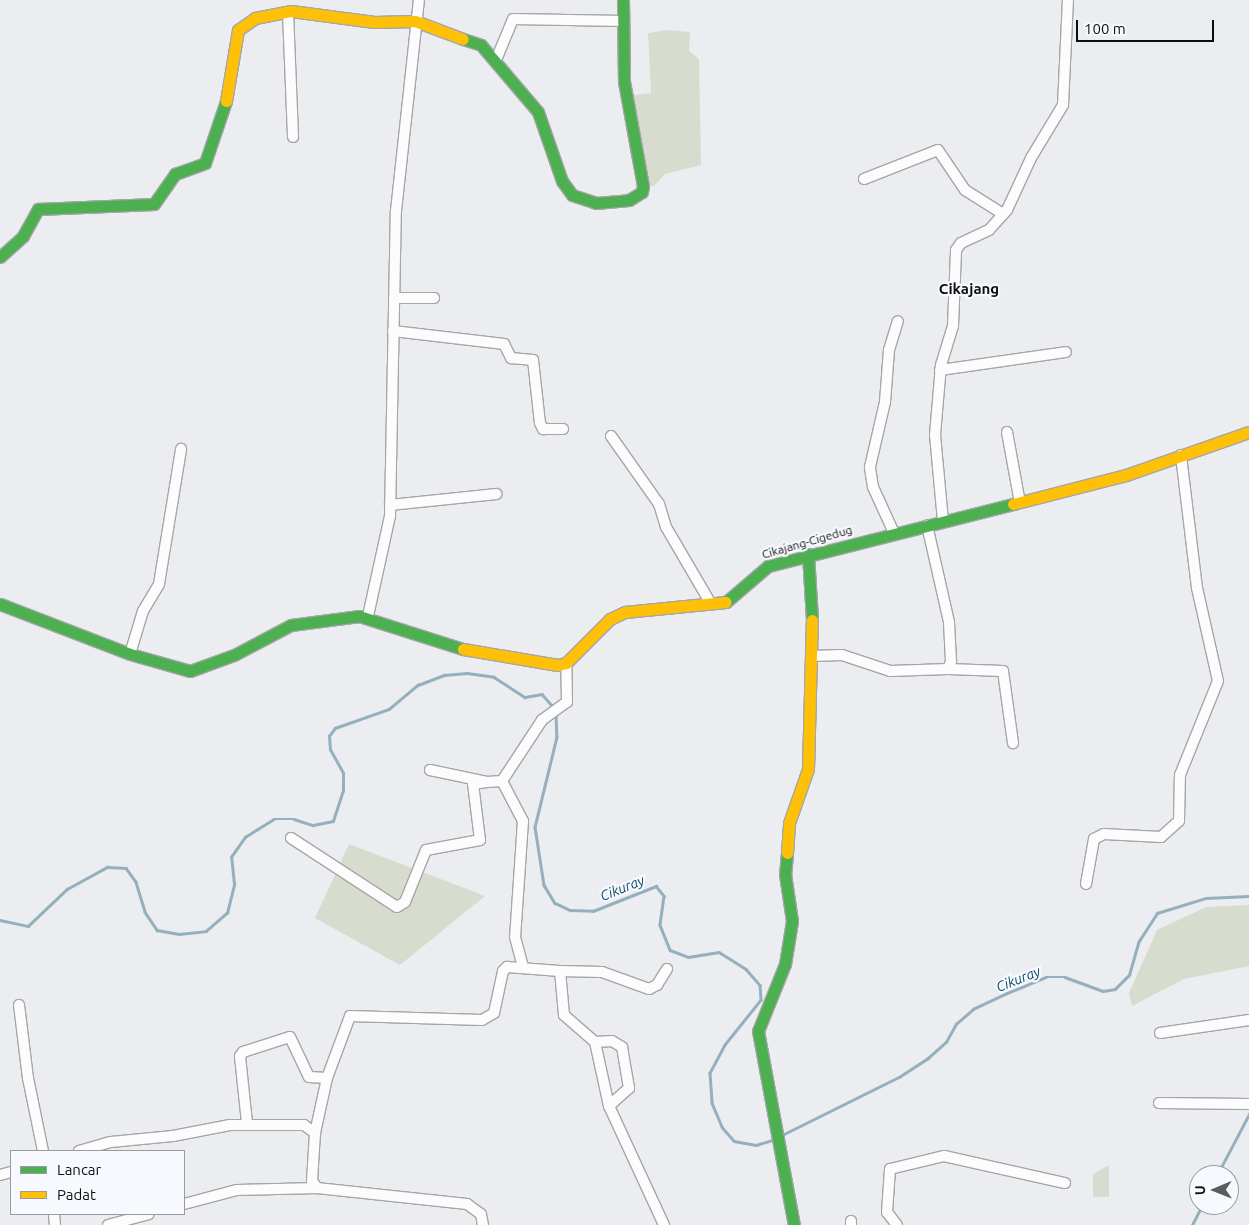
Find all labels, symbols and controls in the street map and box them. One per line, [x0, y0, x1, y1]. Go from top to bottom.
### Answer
scale bar [1079, 10, 1216, 42]
text: 100 m [1084, 20, 1126, 37]
district label: Cikajang [939, 280, 999, 298]
street label: Cikajang-Cigedug [760, 522, 854, 562]
water label: Cikuray [597, 872, 647, 904]
water label: Cikuray [993, 963, 1043, 995]
legend [10, 1150, 185, 1215]
text: Lancar [57, 1161, 101, 1178]
north arrow [1189, 1165, 1239, 1215]
text: U [1192, 1185, 1208, 1195]
text: Padat [57, 1186, 96, 1203]

